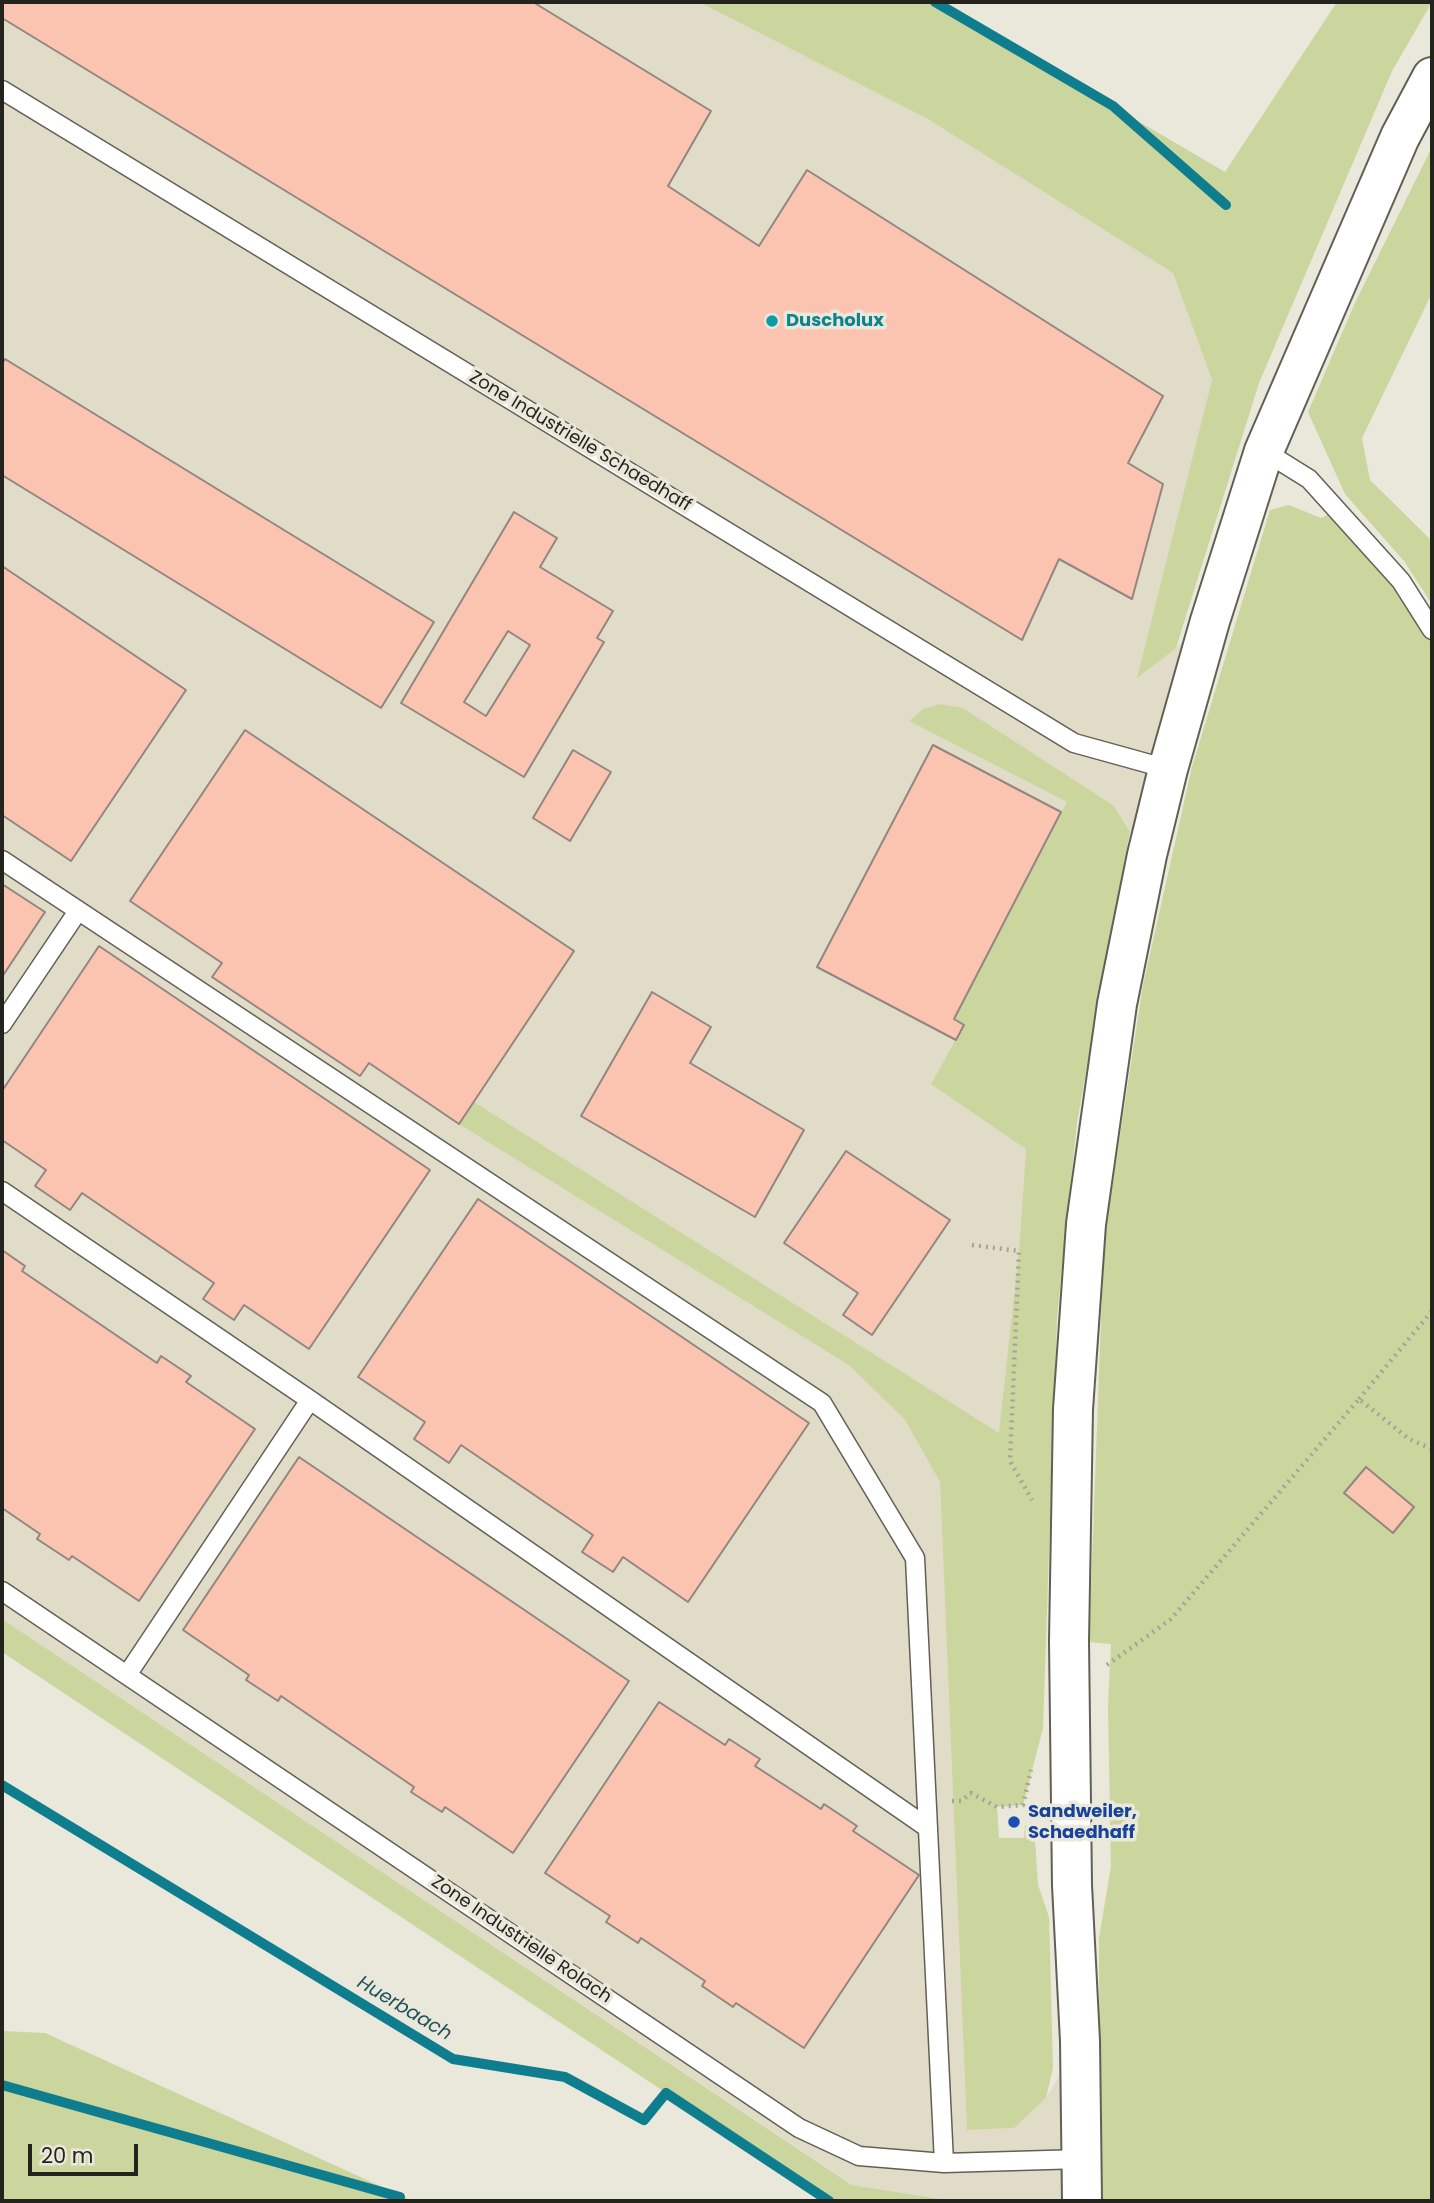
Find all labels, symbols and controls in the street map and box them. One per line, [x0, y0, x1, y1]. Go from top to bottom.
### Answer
place label: Duscholux [786, 310, 884, 332]
marker: Duscholux [764, 313, 780, 329]
street label: Zone Industrielle Schaedhaff [465, 367, 695, 517]
place label: Sandweiler, Schaedhaff [1028, 1801, 1137, 1843]
marker: Sandweiler, Schaedhaff [1006, 1814, 1022, 1830]
street label: Zone Industrielle Rolach [427, 1872, 615, 2008]
water label: Huerbaach [353, 1972, 455, 2046]
scale bar [32, 2130, 142, 2174]
text: 20 m [41, 2141, 94, 2170]

